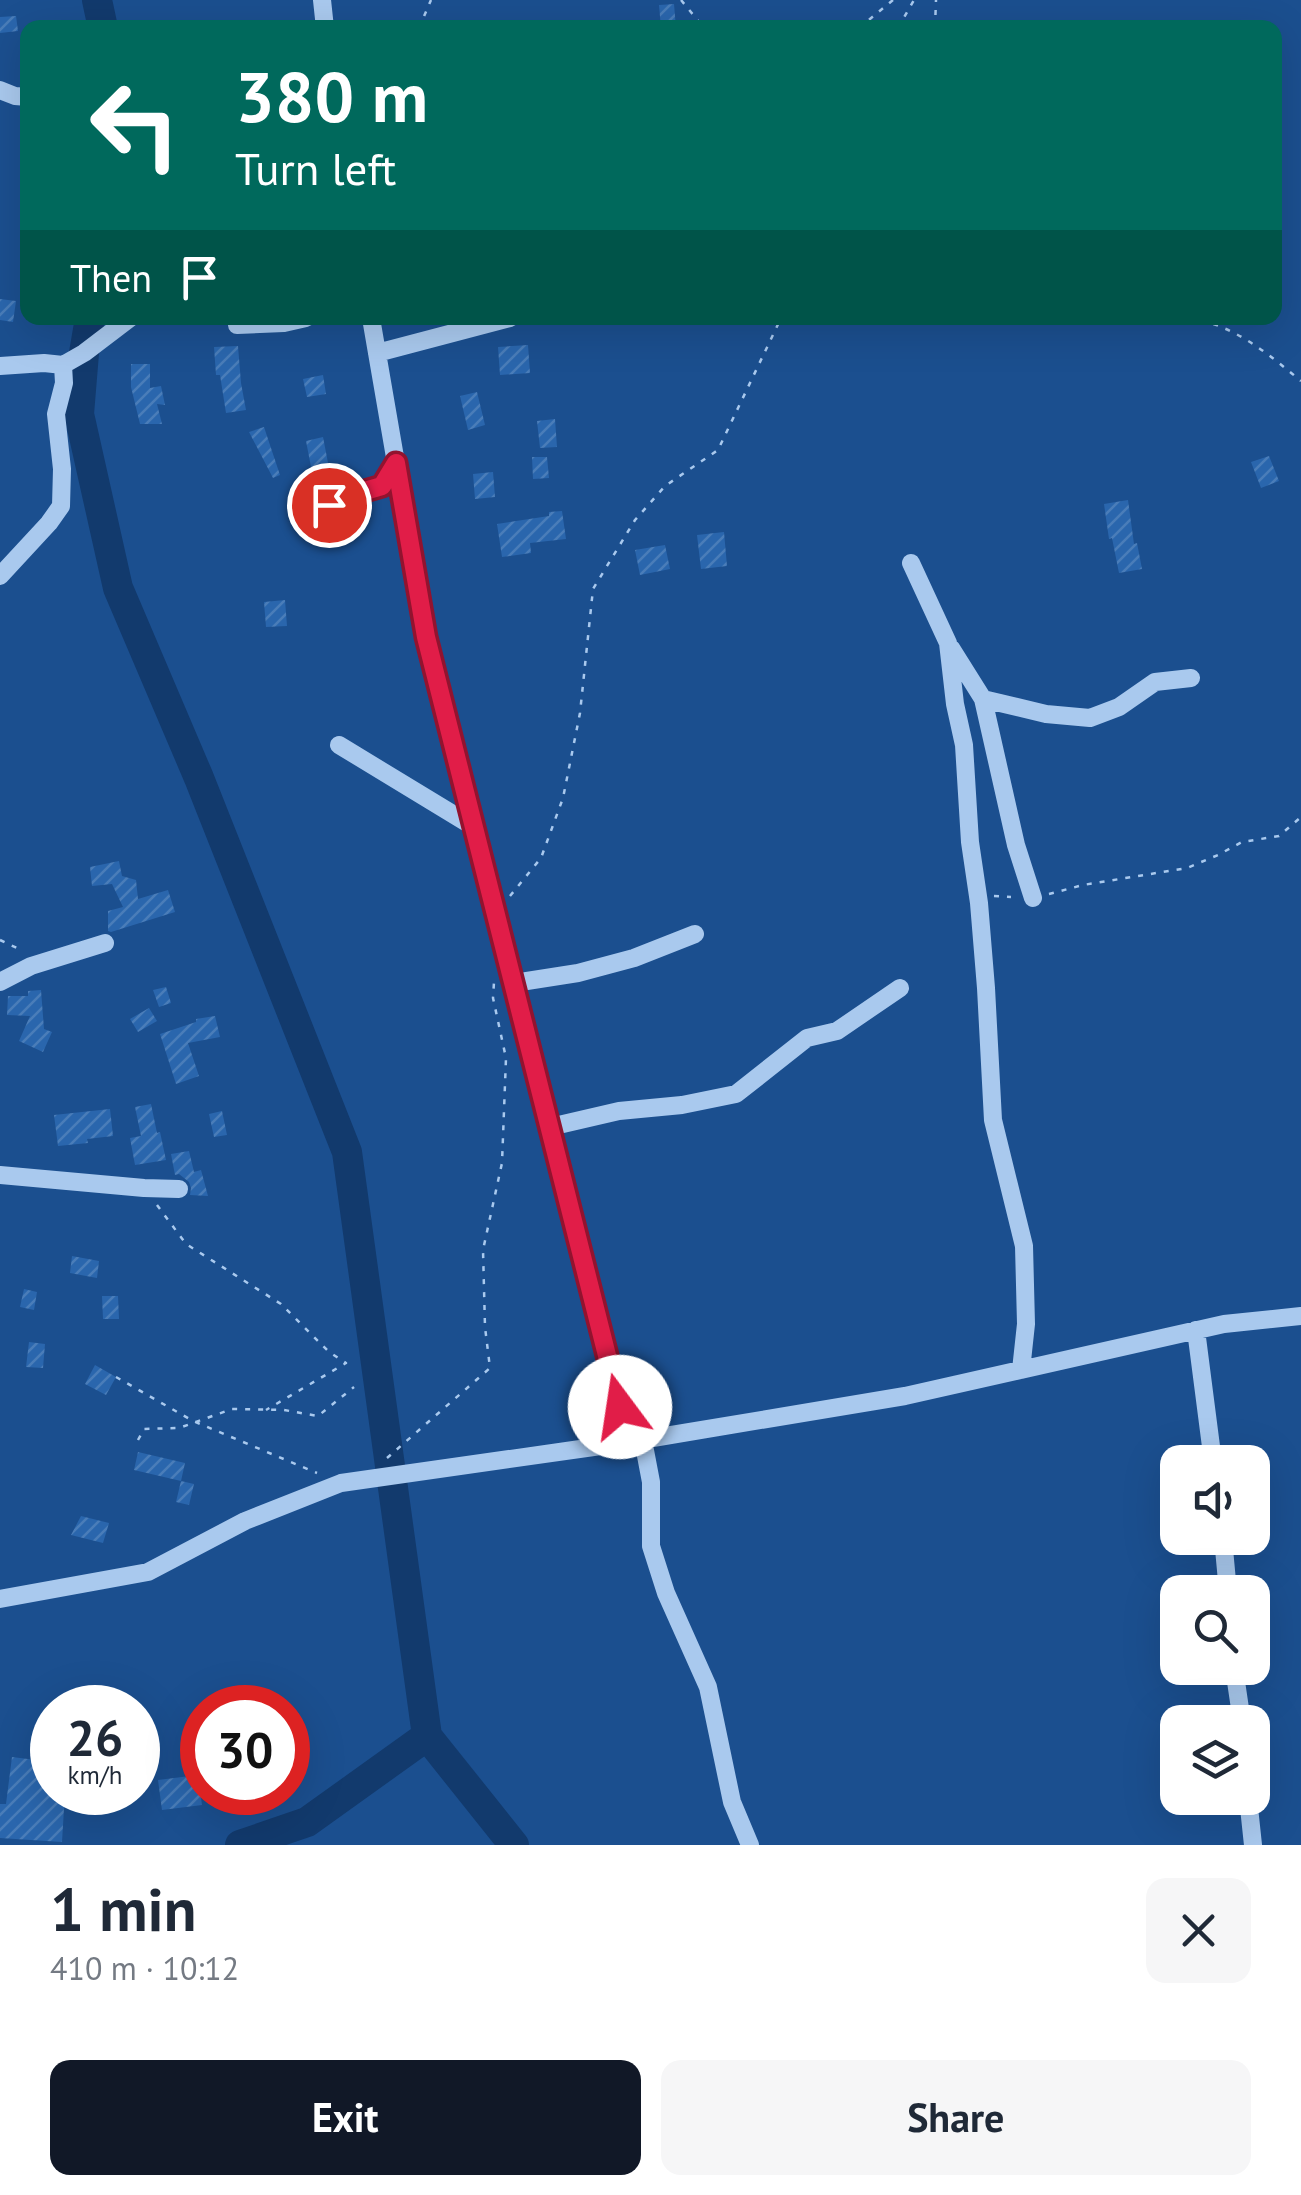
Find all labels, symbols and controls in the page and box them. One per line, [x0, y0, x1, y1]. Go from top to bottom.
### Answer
text: 380 m [235, 51, 428, 141]
icon: left [70, 60, 200, 190]
text: Turn left [235, 139, 396, 197]
icon: arrive [172, 250, 227, 305]
text: Then [70, 253, 152, 302]
pin [287, 463, 372, 548]
icon: arrive [302, 478, 357, 533]
position arrow [568, 1355, 672, 1459]
map controls [1160, 1445, 1270, 1815]
button: sound [1160, 1445, 1270, 1555]
button: search [1160, 1575, 1270, 1685]
speed limit sign: 30 [180, 1685, 310, 1815]
text: 26 [67, 1705, 123, 1770]
button: layers [1160, 1705, 1270, 1815]
text: km/h [68, 1759, 122, 1791]
text: 1 min [50, 1870, 196, 1948]
button: close [1146, 1878, 1251, 1983]
text: 410 m · 10:12 [50, 1947, 239, 1989]
button: Exit [50, 2060, 641, 2175]
button: Share [661, 2060, 1251, 2175]

